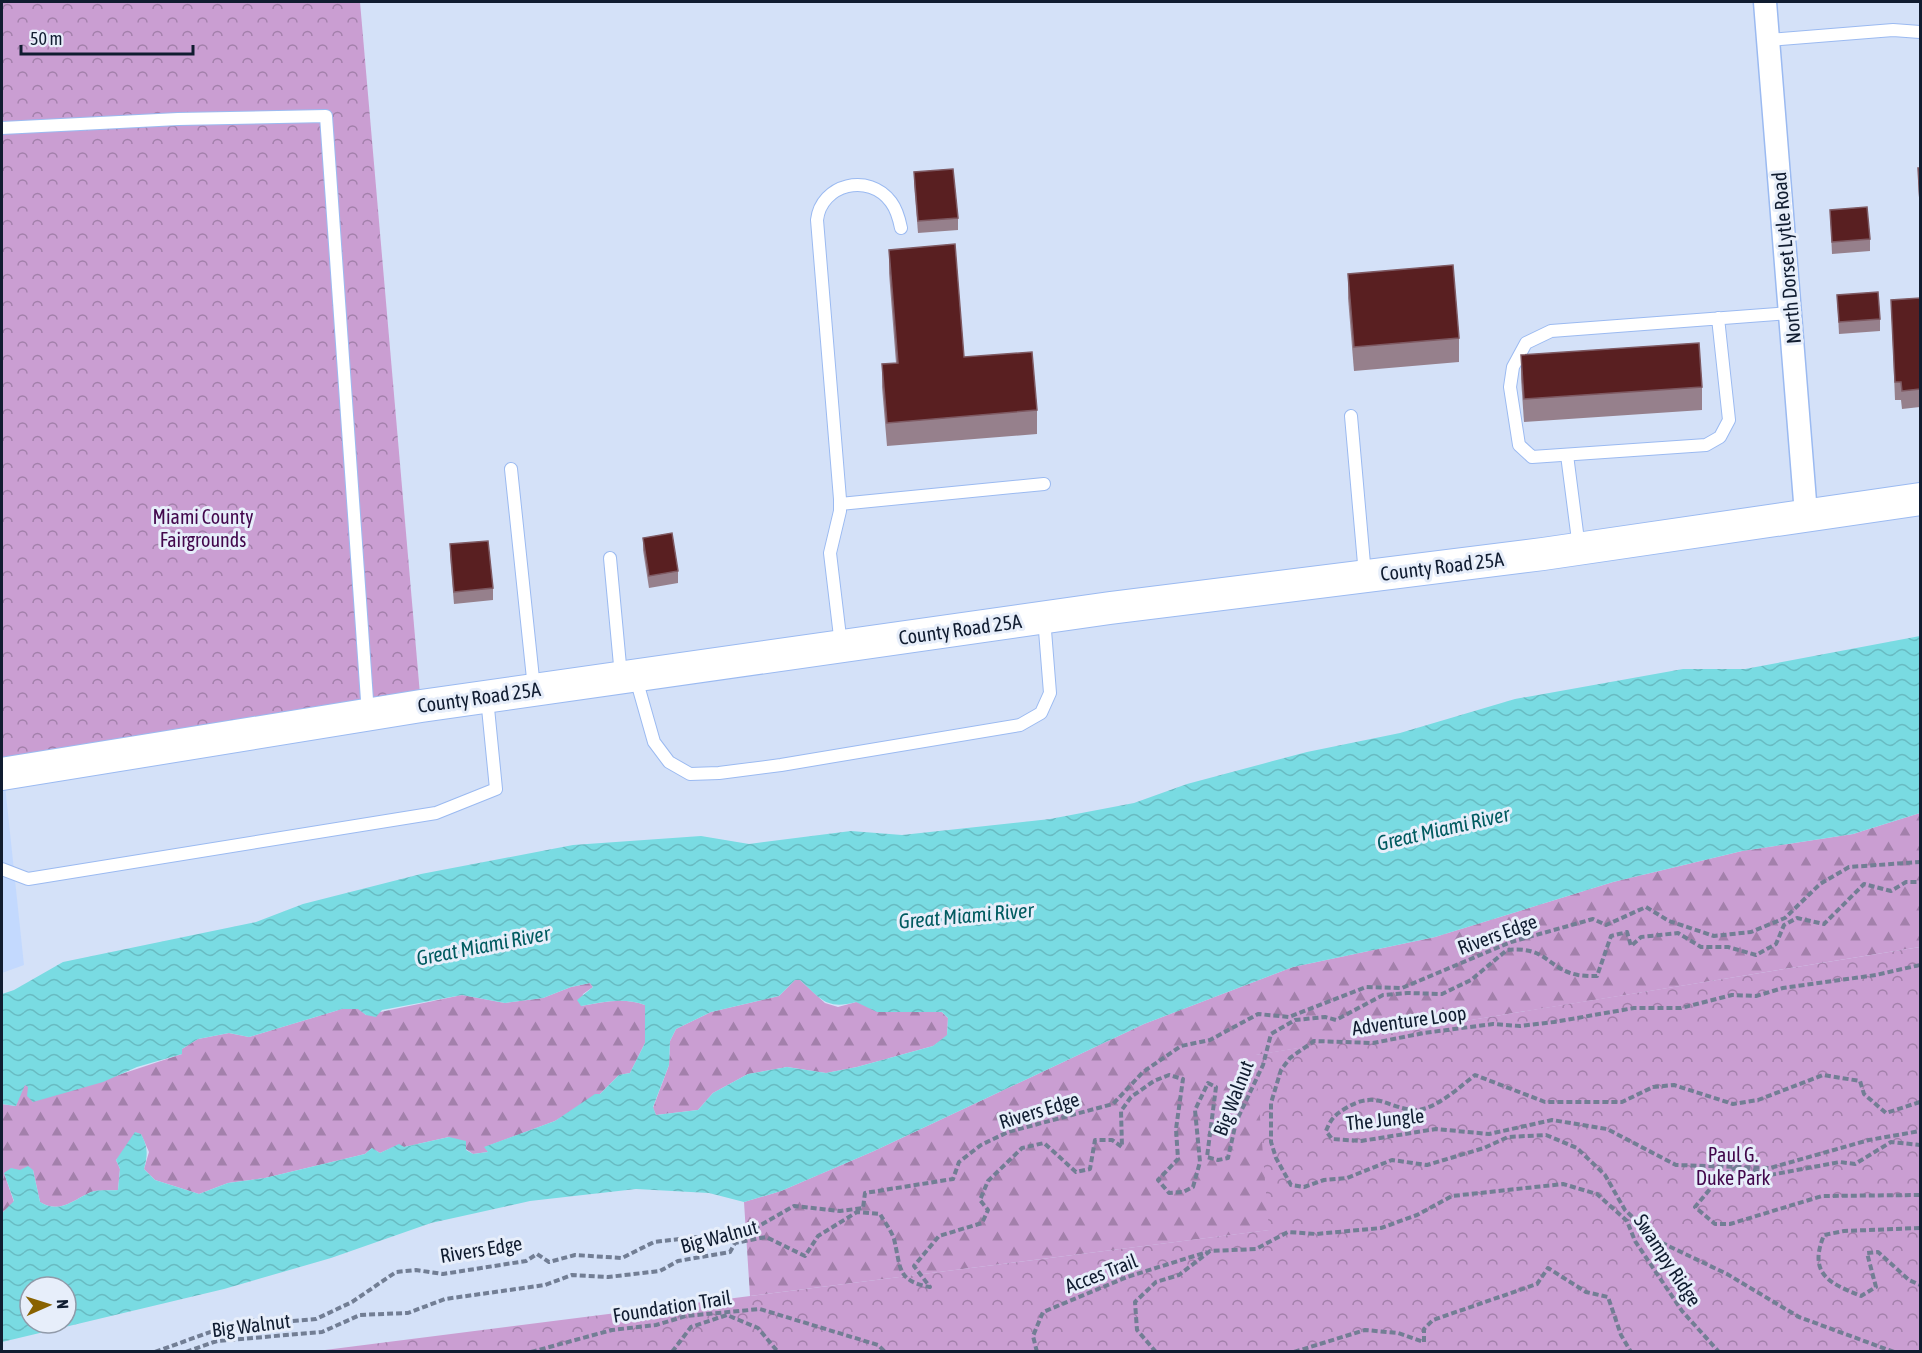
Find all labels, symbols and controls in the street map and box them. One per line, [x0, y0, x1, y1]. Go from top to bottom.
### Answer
scale bar [21, 18, 194, 56]
text: 50 m [30, 28, 62, 49]
street label: North Dorset Lytle Road [1767, 171, 1805, 345]
park label: Miami County Fairgrounds [153, 505, 253, 551]
street label: County Road 25A [1379, 547, 1505, 585]
street label: County Road 25A [897, 609, 1023, 649]
street label: County Road 25A [416, 677, 542, 717]
water label: Great Miami River [1374, 801, 1512, 855]
water label: Great Miami River [897, 897, 1035, 933]
street label: Rivers Edge [1454, 909, 1540, 959]
water label: Great Miami River [414, 920, 553, 970]
street label: Adventure Loop [1350, 1001, 1468, 1039]
street label: Big Walnut [1208, 1057, 1258, 1139]
street label: Rivers Edge [996, 1087, 1082, 1133]
street label: The Jungle [1345, 1103, 1425, 1135]
park label: Paul G. Duke Park [1696, 1143, 1770, 1189]
street label: Swampy Ridge [1630, 1210, 1706, 1310]
street label: Big Walnut [678, 1215, 760, 1257]
street label: Rivers Edge [438, 1231, 524, 1267]
street label: Acces Trail [1062, 1248, 1141, 1297]
north arrow [18, 1275, 78, 1335]
street label: Foundation Trail [611, 1285, 734, 1327]
text: N [54, 1299, 72, 1309]
street label: Big Walnut [210, 1309, 292, 1341]

